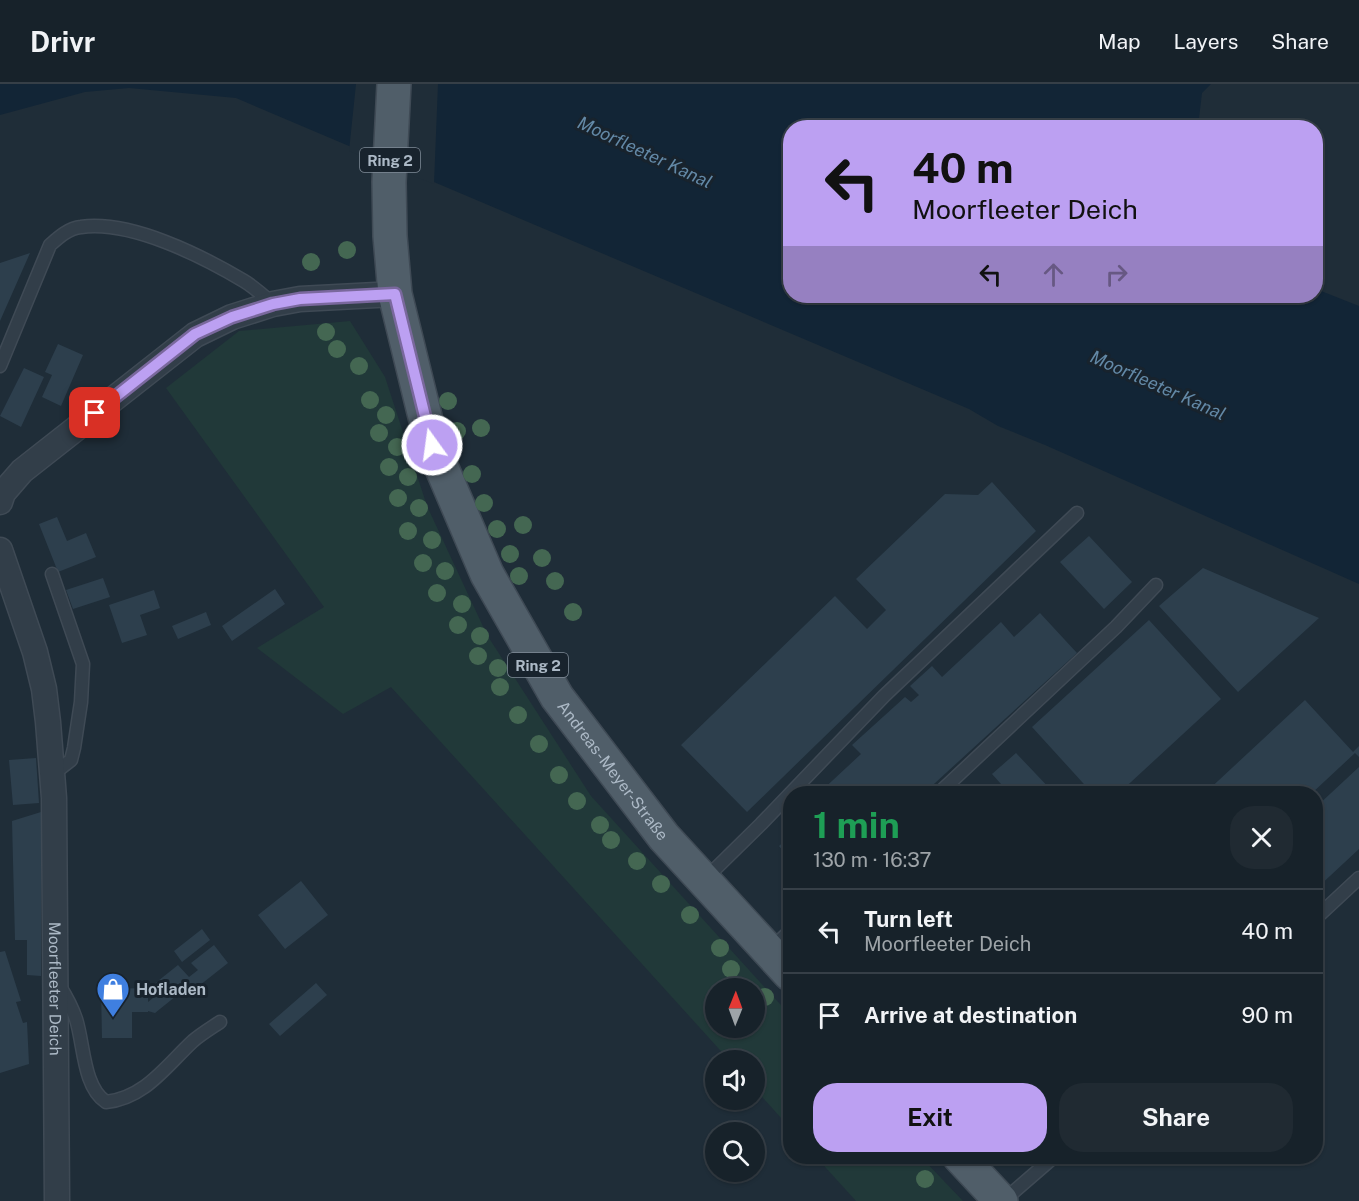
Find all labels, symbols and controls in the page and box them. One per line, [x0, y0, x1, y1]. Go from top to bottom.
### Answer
text: Drivr [30, 25, 95, 58]
text: Map [1098, 29, 1141, 54]
text: Layers [1174, 29, 1238, 54]
text: Share [1271, 29, 1329, 54]
water label: Moorfleeter Kanal [574, 112, 716, 192]
text: 40 m [912, 143, 1014, 192]
icon: left [813, 144, 891, 222]
road number: Ring 2 [360, 148, 420, 172]
text: Moorfleeter Deich [912, 193, 1138, 225]
icon: left [974, 258, 1007, 291]
icon: ahead [1037, 258, 1070, 291]
icon: right [1100, 258, 1133, 291]
water label: Moorfleeter Kanal [1087, 346, 1229, 424]
pin [69, 387, 120, 438]
icon: arrive [78, 396, 111, 429]
position arrow [400, 413, 464, 477]
road number: Ring 2 [508, 653, 568, 677]
street label: Andreas-Meyer-Straße [554, 697, 672, 844]
text: 1 min [813, 804, 900, 846]
button: close [1230, 806, 1293, 869]
text: 130 m · 16:37 [813, 848, 932, 872]
text: Turn left [864, 906, 953, 932]
icon: left [813, 915, 846, 948]
text: 40 m [1241, 918, 1293, 944]
street label: Moorfleeter Deich [45, 922, 65, 1056]
text: Moorfleeter Deich [864, 932, 1031, 956]
shop icon: Hofladen [95, 971, 131, 1018]
north arrow [705, 978, 765, 1038]
map controls [705, 978, 765, 1182]
place label: Hofladen [136, 980, 206, 999]
icon: arrive [813, 999, 846, 1032]
text: Arrive at destination [864, 1002, 1077, 1028]
text: 90 m [1242, 1002, 1293, 1028]
button: sound [705, 1050, 765, 1110]
button: Exit [813, 1083, 1047, 1152]
button: Share [1059, 1083, 1293, 1152]
button: search [705, 1122, 765, 1182]

